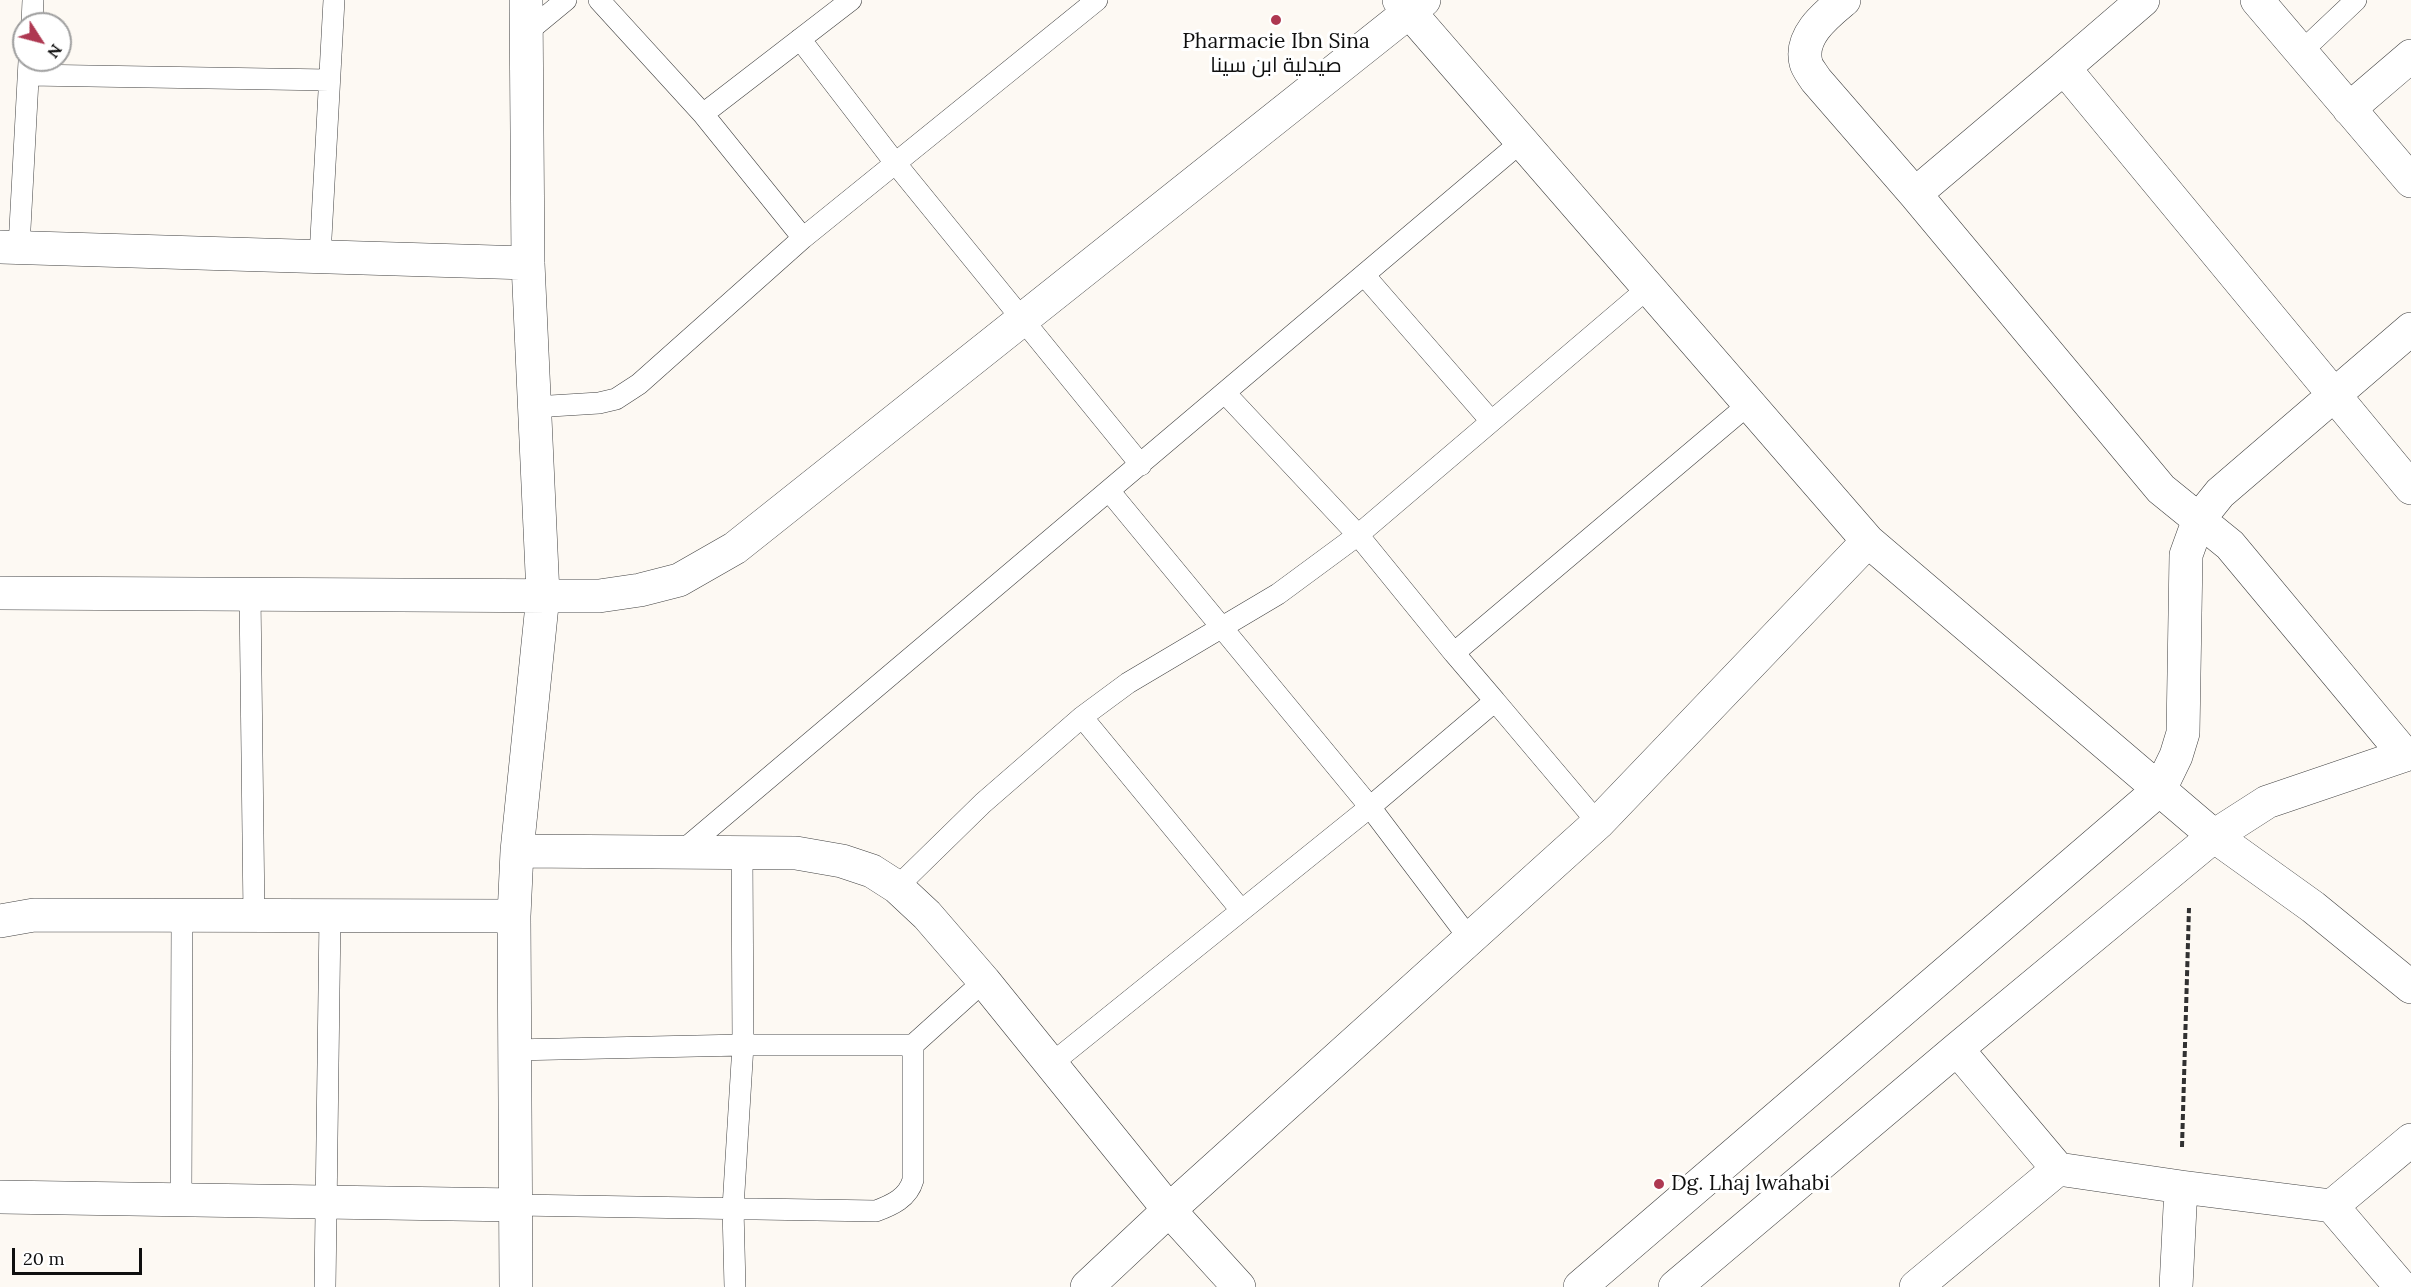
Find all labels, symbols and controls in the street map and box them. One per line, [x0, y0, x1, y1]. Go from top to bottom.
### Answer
north arrow [12, 12, 72, 72]
marker: Pharmacie Ibn Sina صيدلية ابن سينا [1269, 13, 1283, 27]
place label: Pharmacie Ibn Sina صيدلية ابن سينا [1182, 29, 1370, 79]
text: N [43, 41, 67, 62]
place label: Dg. Lhaj lwahabi [1671, 1171, 1830, 1197]
marker: Dg. Lhaj lwahabi [1652, 1177, 1666, 1191]
scale bar [15, 1236, 146, 1274]
text: 20 m [23, 1247, 65, 1270]

